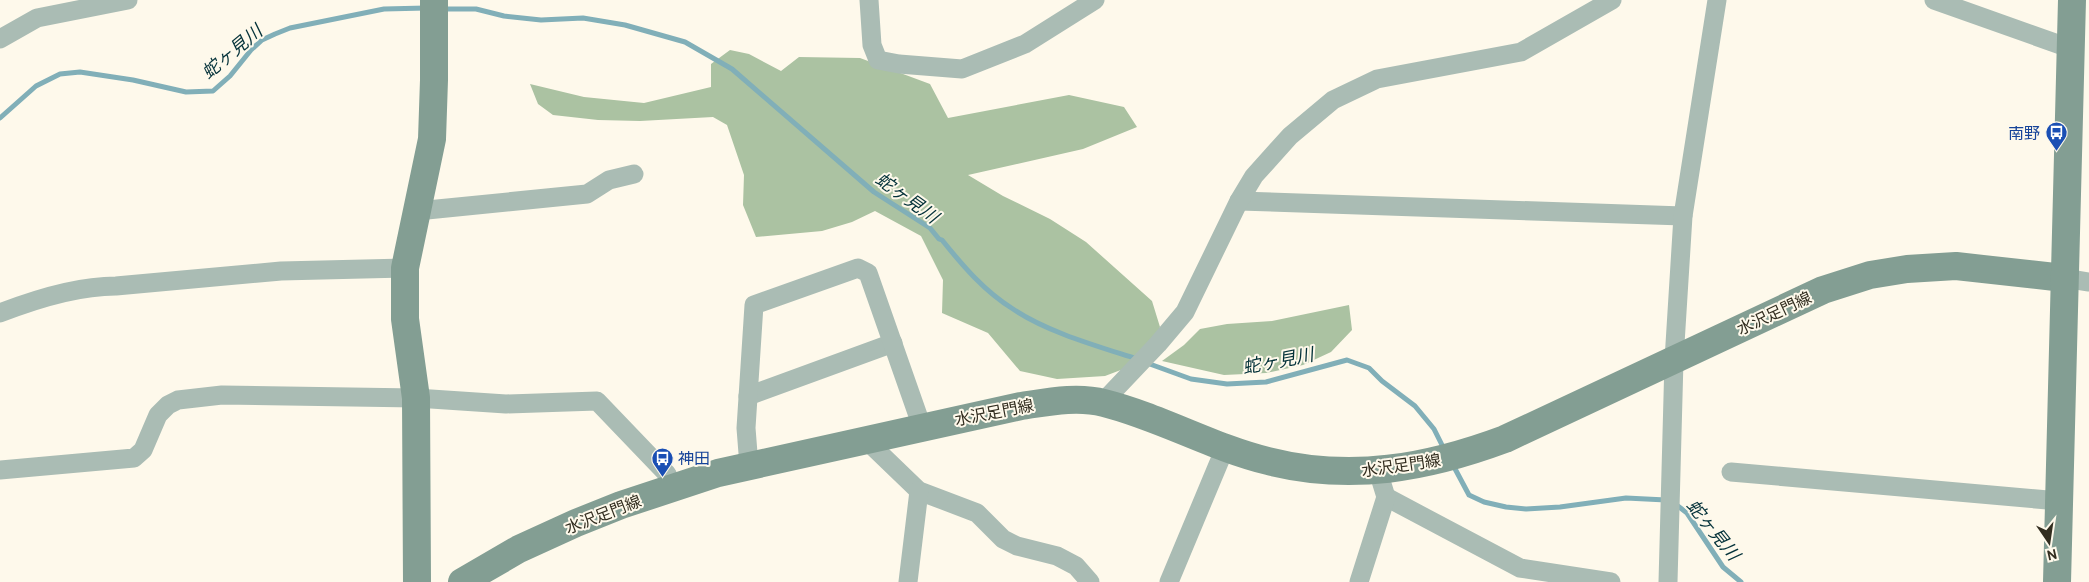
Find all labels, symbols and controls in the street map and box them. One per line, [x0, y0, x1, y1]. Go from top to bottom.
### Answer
water label: 蛇ヶ見川 [198, 20, 269, 85]
bus stop icon: 南野 [2044, 121, 2068, 152]
place label: 南野 [2008, 125, 2040, 145]
water label: 蛇ヶ見川 [870, 169, 944, 231]
street label: 水沢足門線 [1734, 289, 1815, 341]
water label: 蛇ヶ見川 [1241, 344, 1318, 381]
street label: 水沢足門線 [953, 397, 1036, 431]
bus stop icon: 神田 [650, 446, 674, 477]
place label: 神田 [678, 450, 710, 470]
street label: 水沢足門線 [1360, 452, 1442, 482]
street label: 水沢足門線 [563, 492, 645, 540]
water label: 蛇ヶ見川 [1680, 496, 1745, 568]
north arrow [2024, 517, 2074, 567]
text: N [2045, 544, 2058, 563]

